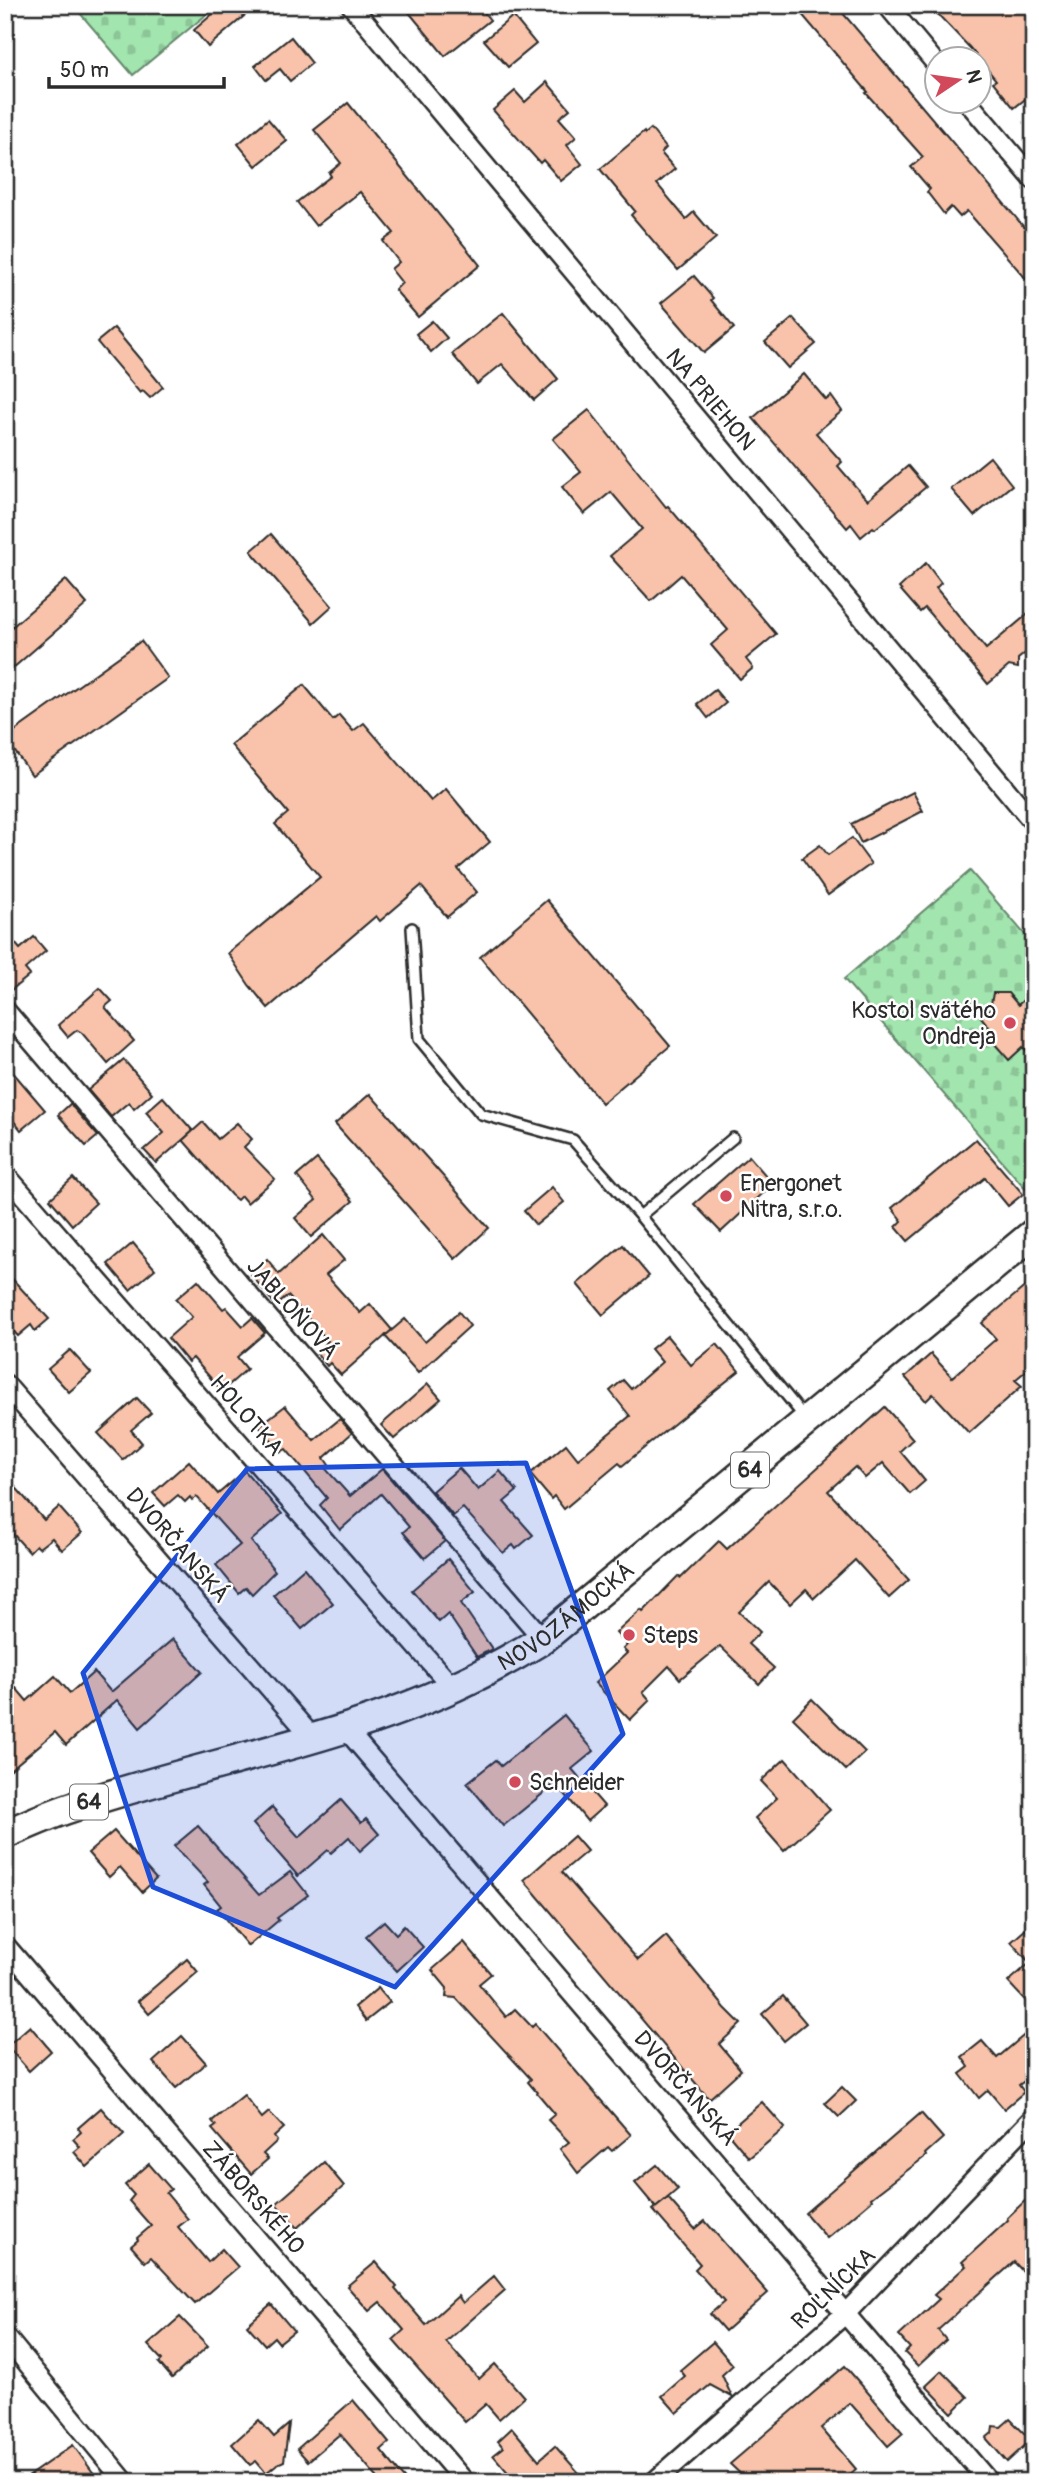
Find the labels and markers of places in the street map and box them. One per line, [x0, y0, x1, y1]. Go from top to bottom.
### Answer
place label: Kostol svätého Ondreja [851, 996, 996, 1051]
marker: Kostol svätého Ondreja [1002, 1015, 1018, 1031]
place label: Energonet Nitra, s.r.o. [740, 1169, 843, 1224]
marker: Energonet Nitra, s.r.o. [718, 1188, 734, 1204]
place label: Steps [643, 1621, 698, 1650]
marker: Steps [621, 1627, 637, 1643]
place label: Schneider [529, 1768, 624, 1797]
marker: Schneider [507, 1774, 523, 1790]

